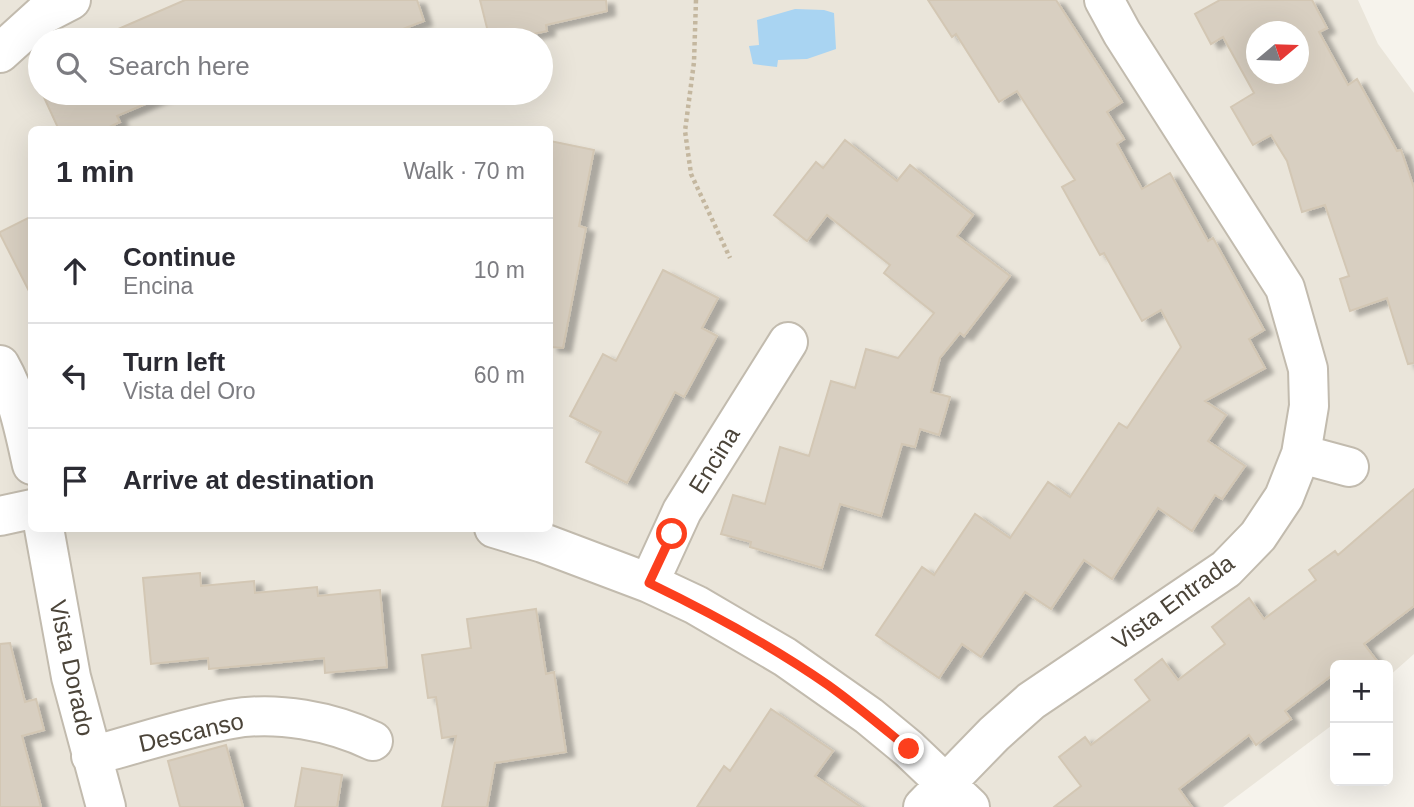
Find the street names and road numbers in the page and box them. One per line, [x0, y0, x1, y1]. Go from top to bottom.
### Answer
street label: Encina [683, 421, 745, 498]
street label: Vista Entrada [1107, 548, 1240, 655]
street label: Vista Dorado [44, 598, 100, 738]
street label: Descanso [136, 707, 246, 757]

